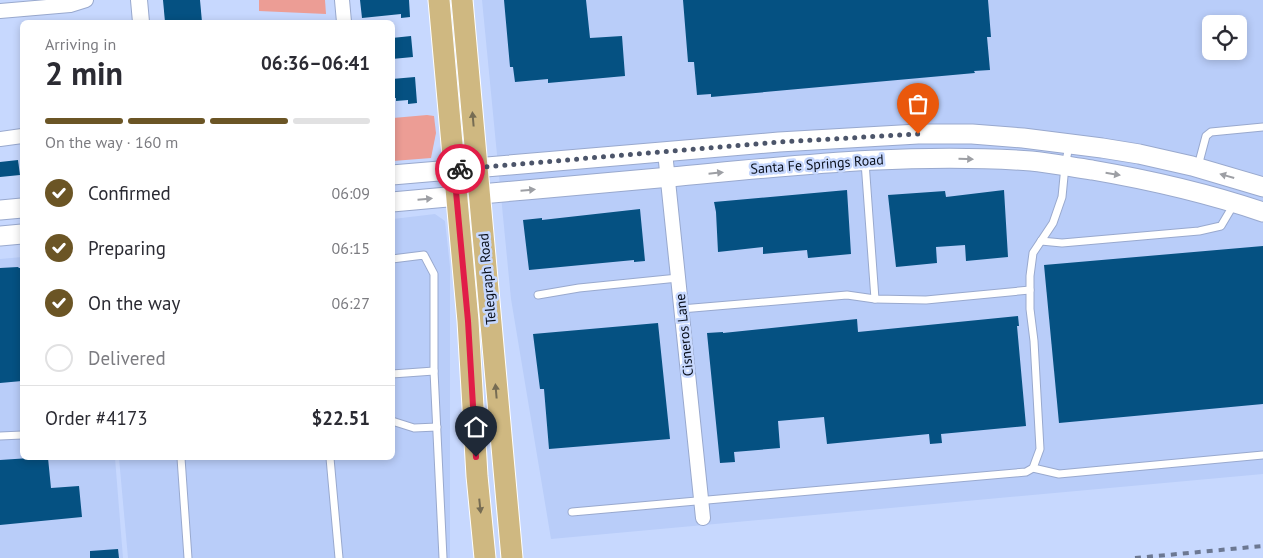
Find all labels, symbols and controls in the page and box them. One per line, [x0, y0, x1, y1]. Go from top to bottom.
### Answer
map controls [1202, 15, 1247, 60]
button: locate [1202, 15, 1247, 60]
text: Arriving in [45, 34, 116, 54]
text: 06:36–06:41 [261, 51, 370, 75]
text: 2 min [45, 52, 123, 94]
pin [897, 83, 939, 134]
icon: bag [904, 90, 932, 118]
one-way arrow [469, 111, 477, 127]
text: On the way · 160 m [45, 132, 178, 152]
courier [435, 144, 485, 194]
street label: Santa Fe Springs Road [750, 150, 884, 178]
icon: bike [446, 155, 474, 183]
one-way arrow [958, 155, 974, 163]
one-way arrow [709, 168, 725, 176]
one-way arrow [1105, 170, 1121, 178]
one-way arrow [1220, 172, 1235, 180]
icon: check [45, 179, 73, 207]
text: Confirmed [88, 181, 171, 205]
text: 06:09 [332, 183, 370, 203]
one-way arrow [521, 185, 537, 193]
one-way arrow [417, 194, 433, 202]
street label: Telegraph Road [474, 232, 500, 326]
icon: check [45, 234, 73, 262]
text: Preparing [88, 236, 166, 260]
text: 06:15 [332, 238, 370, 258]
icon: check [45, 289, 73, 317]
text: On the way [88, 291, 180, 315]
text: 06:27 [332, 293, 370, 313]
street label: Cisneros Lane [671, 293, 697, 377]
text: Delivered [88, 346, 166, 370]
one-way arrow [492, 383, 500, 399]
text: Order #4173 [45, 406, 148, 430]
text: $22.51 [311, 406, 370, 430]
pin [455, 406, 497, 457]
icon: home [462, 413, 490, 441]
one-way arrow [476, 498, 484, 514]

